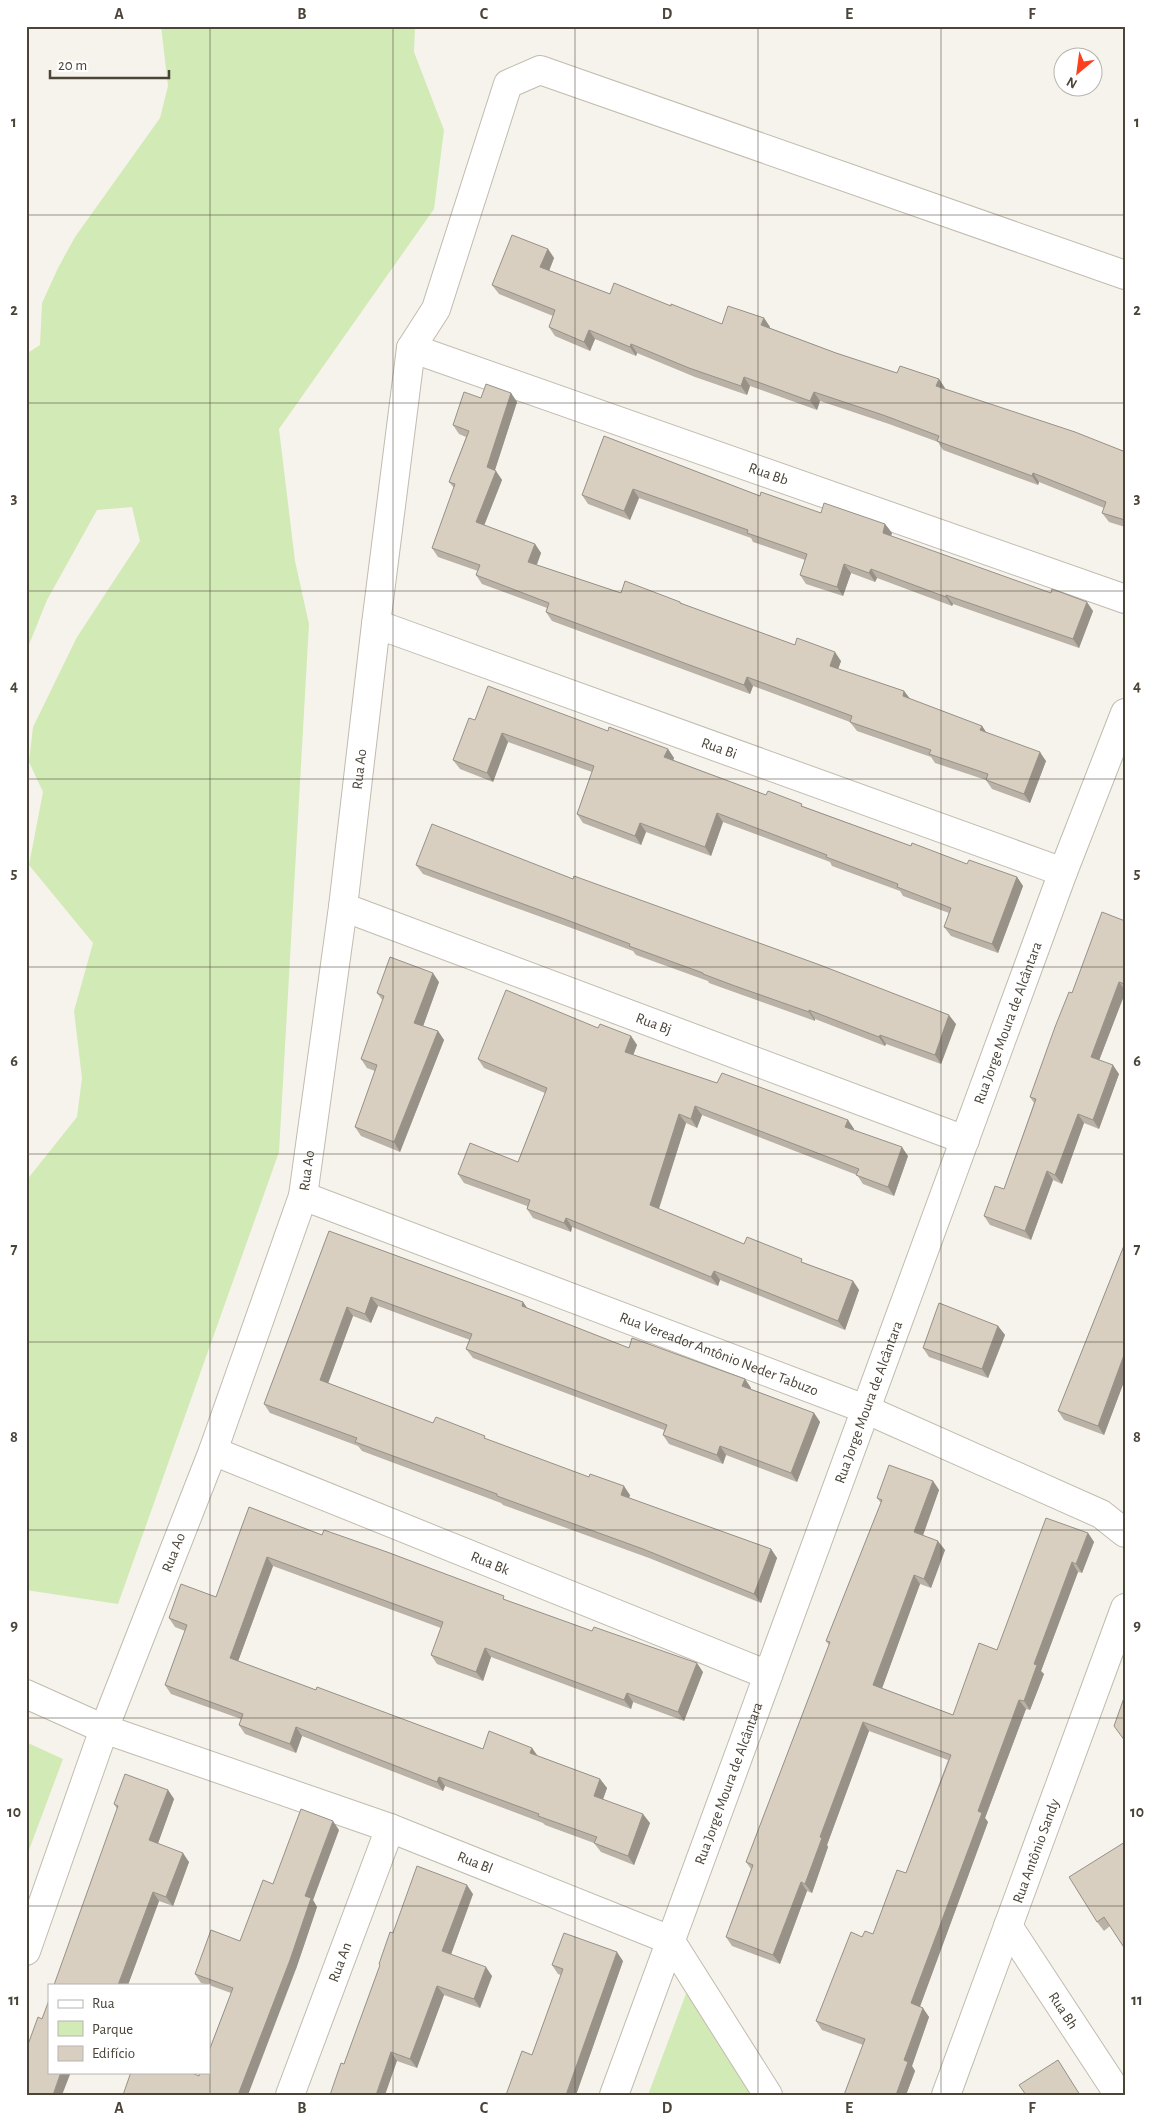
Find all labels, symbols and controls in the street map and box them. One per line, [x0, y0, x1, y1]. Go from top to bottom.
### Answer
text: A [114, 6, 124, 22]
text: B [297, 6, 307, 22]
text: C [480, 6, 489, 22]
text: D [662, 6, 673, 22]
text: E [845, 6, 853, 22]
text: F [1028, 6, 1036, 22]
scale bar [50, 48, 169, 80]
north arrow [1054, 48, 1104, 98]
text: 20 m [58, 58, 87, 73]
text: N [1065, 74, 1080, 91]
text: 1 [11, 114, 17, 130]
text: 1 [1134, 114, 1140, 130]
text: 2 [10, 302, 18, 318]
text: 2 [1133, 302, 1141, 318]
street label: Rua Bb [747, 460, 790, 488]
text: 3 [11, 490, 18, 506]
text: 3 [1134, 490, 1141, 506]
text: 4 [10, 678, 18, 694]
text: 4 [1133, 678, 1141, 694]
street label: Rua Bi [699, 735, 739, 762]
street label: Rua Ao [350, 748, 369, 790]
text: 5 [11, 865, 18, 881]
text: 5 [1134, 865, 1141, 881]
street label: Rua Jorge Moura de Alcântara [971, 940, 1045, 1106]
street label: Rua Bj [634, 1010, 674, 1037]
text: 6 [10, 1053, 18, 1069]
text: 6 [1133, 1053, 1141, 1069]
street label: Rua Ao [297, 1149, 317, 1192]
text: 7 [11, 1241, 18, 1257]
text: 7 [1134, 1241, 1141, 1257]
street label: Rua Vereador Antônio Neder Tabuzo [618, 1310, 820, 1399]
street label: Rua Jorge Moura de Alcântara [832, 1319, 905, 1486]
text: 8 [10, 1429, 18, 1445]
text: 8 [1133, 1429, 1141, 1445]
street label: Rua Ao [159, 1531, 188, 1574]
street label: Rua Bk [469, 1549, 512, 1578]
text: 9 [10, 1617, 18, 1633]
text: 9 [1133, 1617, 1141, 1633]
street label: Rua Jorge Moura de Alcântara [692, 1700, 766, 1867]
street label: Rua Antônio Sandy [1010, 1796, 1062, 1905]
text: 10 [7, 1804, 21, 1820]
text: 10 [1130, 1804, 1144, 1820]
street label: Rua Bl [455, 1849, 495, 1876]
street label: Rua An [326, 1940, 355, 1984]
legend [48, 1984, 210, 2074]
street label: Rua Bh [1046, 1989, 1081, 2032]
text: 11 [8, 1992, 20, 2008]
text: 11 [1131, 1992, 1143, 2008]
text: Rua [92, 1996, 115, 2011]
text: Parque [92, 2022, 133, 2037]
text: Edifício [92, 2046, 135, 2061]
text: A [114, 2100, 124, 2116]
text: B [297, 2100, 307, 2116]
text: C [480, 2100, 489, 2116]
text: D [662, 2100, 673, 2116]
text: E [845, 2100, 853, 2116]
text: F [1028, 2100, 1036, 2116]

